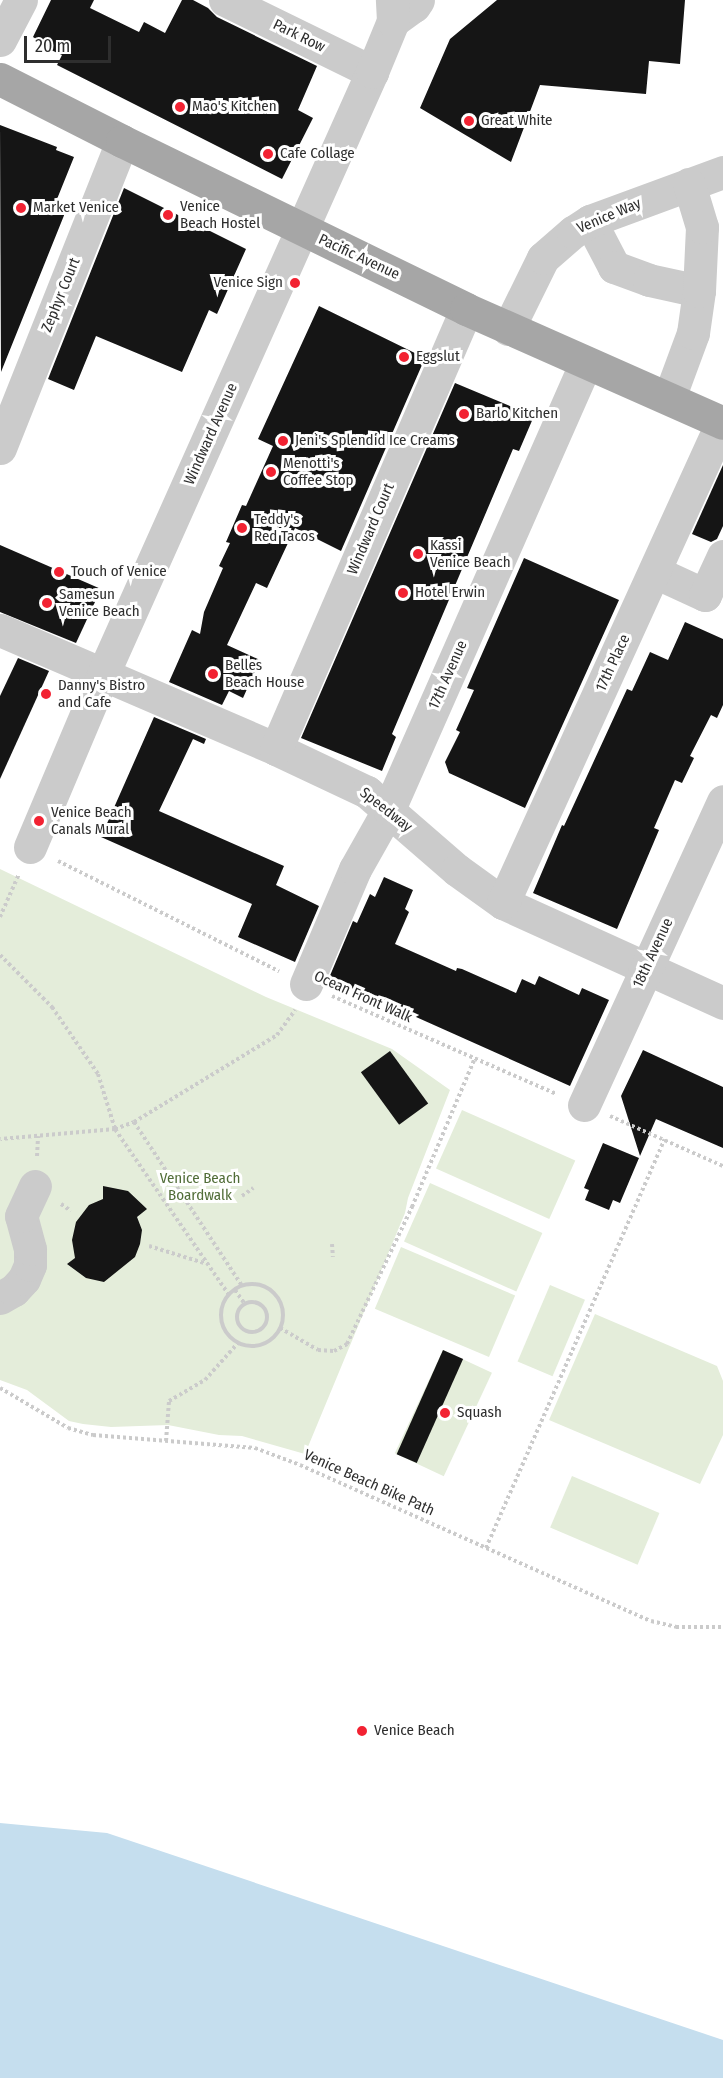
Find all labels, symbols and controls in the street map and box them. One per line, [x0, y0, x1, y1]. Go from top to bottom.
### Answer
street label: Park Row [270, 16, 328, 56]
scale bar [27, 24, 114, 62]
text: 20 m [35, 35, 70, 57]
place label: Mao's Kitchen [192, 98, 277, 116]
marker: Mao's Kitchen [173, 100, 187, 114]
place label: Great White [481, 112, 552, 130]
marker: Great White [462, 114, 476, 128]
place label: Cafe Collage [280, 145, 355, 163]
marker: Cafe Collage [261, 147, 275, 161]
street label: Venice Way [574, 194, 644, 238]
place label: Venice Beach Hostel [180, 197, 260, 232]
place label: Market Venice [33, 199, 119, 217]
marker: Market Venice [14, 201, 28, 215]
marker: Venice Beach Hostel [161, 208, 175, 222]
street label: Pacific Avenue [316, 230, 402, 284]
street label: Zephyr Court [38, 255, 84, 335]
place label: Venice Sign [213, 274, 283, 292]
marker: Venice Sign [288, 276, 302, 290]
place label: Eggslut [416, 348, 460, 366]
marker: Eggslut [397, 350, 411, 364]
street label: Windward Avenue [181, 380, 241, 488]
place label: Barlo Kitchen [476, 405, 558, 423]
marker: Barlo Kitchen [457, 407, 471, 421]
place label: Jeni's Splendid Ice Creams [295, 432, 455, 450]
marker: Jeni's Splendid Ice Creams [276, 434, 290, 448]
place label: Menotti's Coffee Stop [283, 454, 354, 489]
marker: Menotti's Coffee Stop [264, 465, 278, 479]
street label: Windward Court [344, 481, 398, 577]
place label: Teddy's Red Tacos [254, 510, 315, 545]
marker: Teddy's Red Tacos [235, 521, 249, 535]
place label: Kassi Venice Beach [430, 536, 511, 571]
marker: Kassi Venice Beach [411, 547, 425, 561]
place label: Touch of Venice [71, 563, 167, 581]
marker: Touch of Venice [52, 565, 66, 579]
place label: Hotel Erwin [415, 584, 485, 602]
place label: Samesun Venice Beach [59, 585, 140, 620]
marker: Hotel Erwin [396, 586, 410, 600]
marker: Samesun Venice Beach [40, 596, 54, 610]
street label: 17th Place [592, 632, 634, 694]
street label: 17th Avenue [425, 638, 471, 712]
place label: Belles Beach House [225, 656, 304, 691]
marker: Belles Beach House [206, 667, 220, 681]
place label: Danny's Bistro and Cafe [58, 676, 145, 711]
marker: Danny's Bistro and Cafe [39, 687, 53, 701]
street label: Speedway [356, 784, 416, 836]
place label: Venice Beach Canals Mural [51, 803, 132, 838]
marker: Venice Beach Canals Mural [32, 814, 46, 828]
street label: 18th Avenue [629, 915, 677, 991]
street label: Ocean Front Walk [311, 967, 415, 1027]
park label: Venice Beach Boardwalk [160, 1169, 240, 1204]
place label: Squash [457, 1404, 502, 1422]
marker: Squash [438, 1406, 452, 1420]
street label: Venice Beach Bike Path [301, 1446, 437, 1520]
place label: Venice Beach [374, 1722, 455, 1740]
marker: Venice Beach [355, 1724, 369, 1738]

